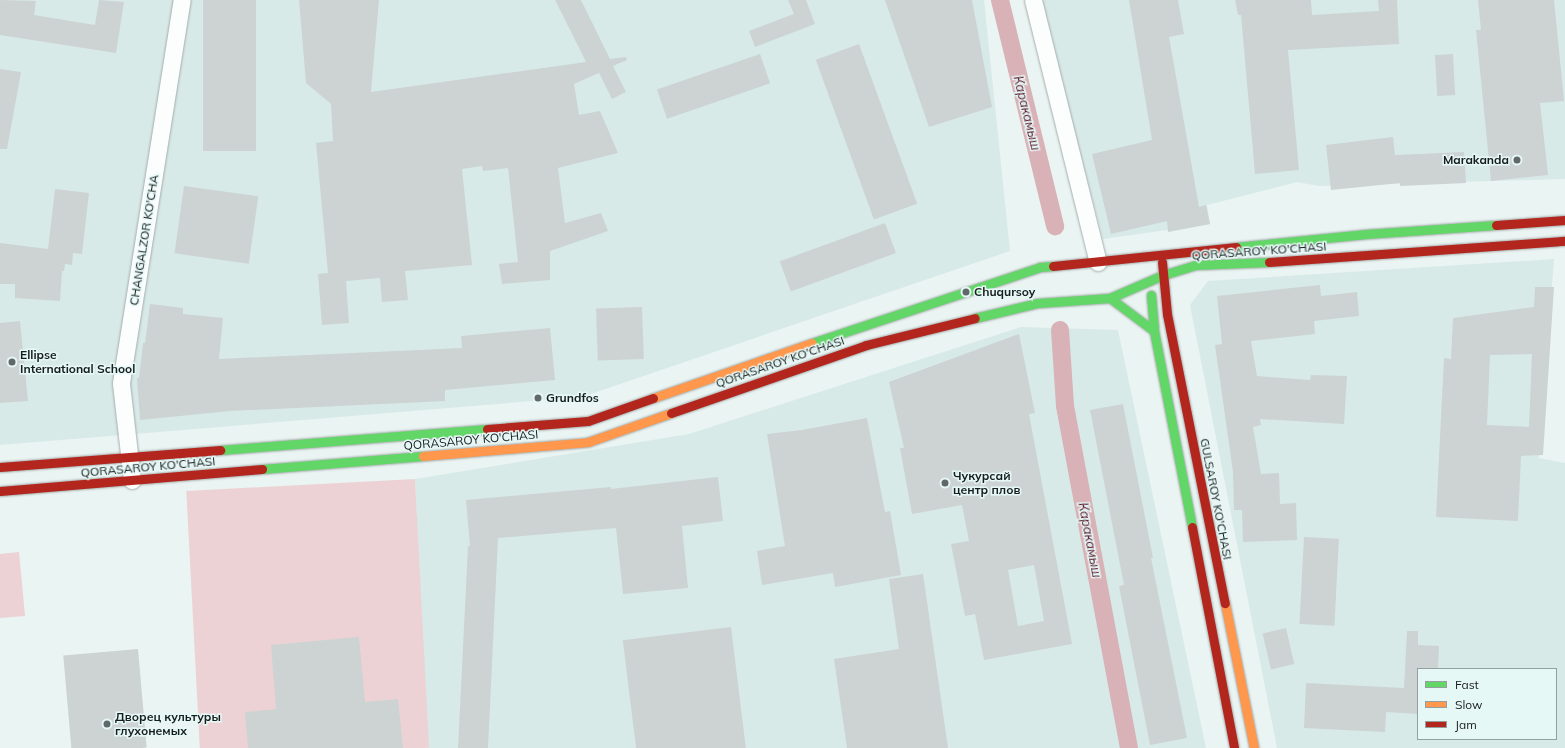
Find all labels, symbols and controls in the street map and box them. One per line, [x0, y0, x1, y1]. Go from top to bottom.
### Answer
water label: Каракамыш [1010, 74, 1044, 152]
place label: Marakanda [1443, 153, 1509, 167]
marker: Marakanda [1512, 155, 1522, 165]
street label: CHANGALZOR KO'CHA [127, 173, 161, 307]
street label: QORASAROY KO'CHASI [1191, 239, 1327, 263]
place label: Chuqursoy [974, 285, 1035, 299]
marker: Chuqursoy [961, 287, 971, 297]
street label: QORASAROY KO'CHASI [714, 333, 846, 391]
place label: Ellipse International School [20, 348, 135, 376]
marker: Ellipse International School [7, 357, 17, 367]
place label: Grundfos [546, 391, 599, 405]
marker: Grundfos [533, 393, 543, 403]
street label: QORASAROY KO'CHASI [403, 427, 539, 453]
street label: GULSAROY KO'CHASI [1197, 437, 1235, 561]
street label: QORASAROY KO'CHASI [80, 454, 216, 480]
place label: Чукурсай центр плов [953, 469, 1020, 497]
marker: Чукурсай центр плов [940, 478, 950, 488]
water label: Каракамыш [1075, 501, 1105, 579]
legend [1417, 668, 1557, 740]
text: Fast [1455, 677, 1479, 692]
text: Slow [1455, 697, 1483, 712]
place label: Дворец культуры глухонемых [115, 710, 221, 738]
text: Jam [1455, 717, 1477, 732]
marker: Дворец культуры глухонемых [102, 719, 112, 729]

